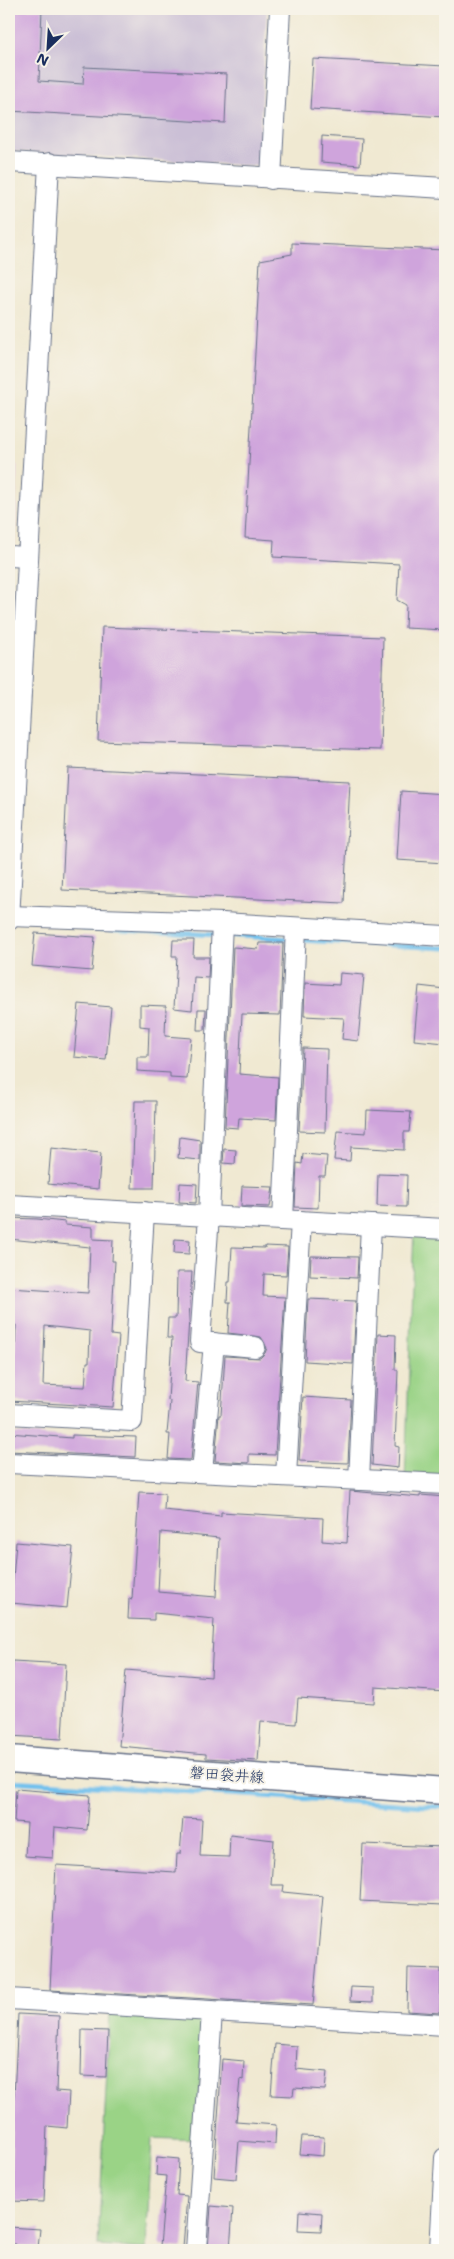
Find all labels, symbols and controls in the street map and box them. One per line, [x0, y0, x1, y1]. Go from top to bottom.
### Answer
north arrow [22, 22, 72, 72]
text: N [34, 49, 51, 70]
street label: 磐田袋井線 [189, 1762, 265, 1788]

